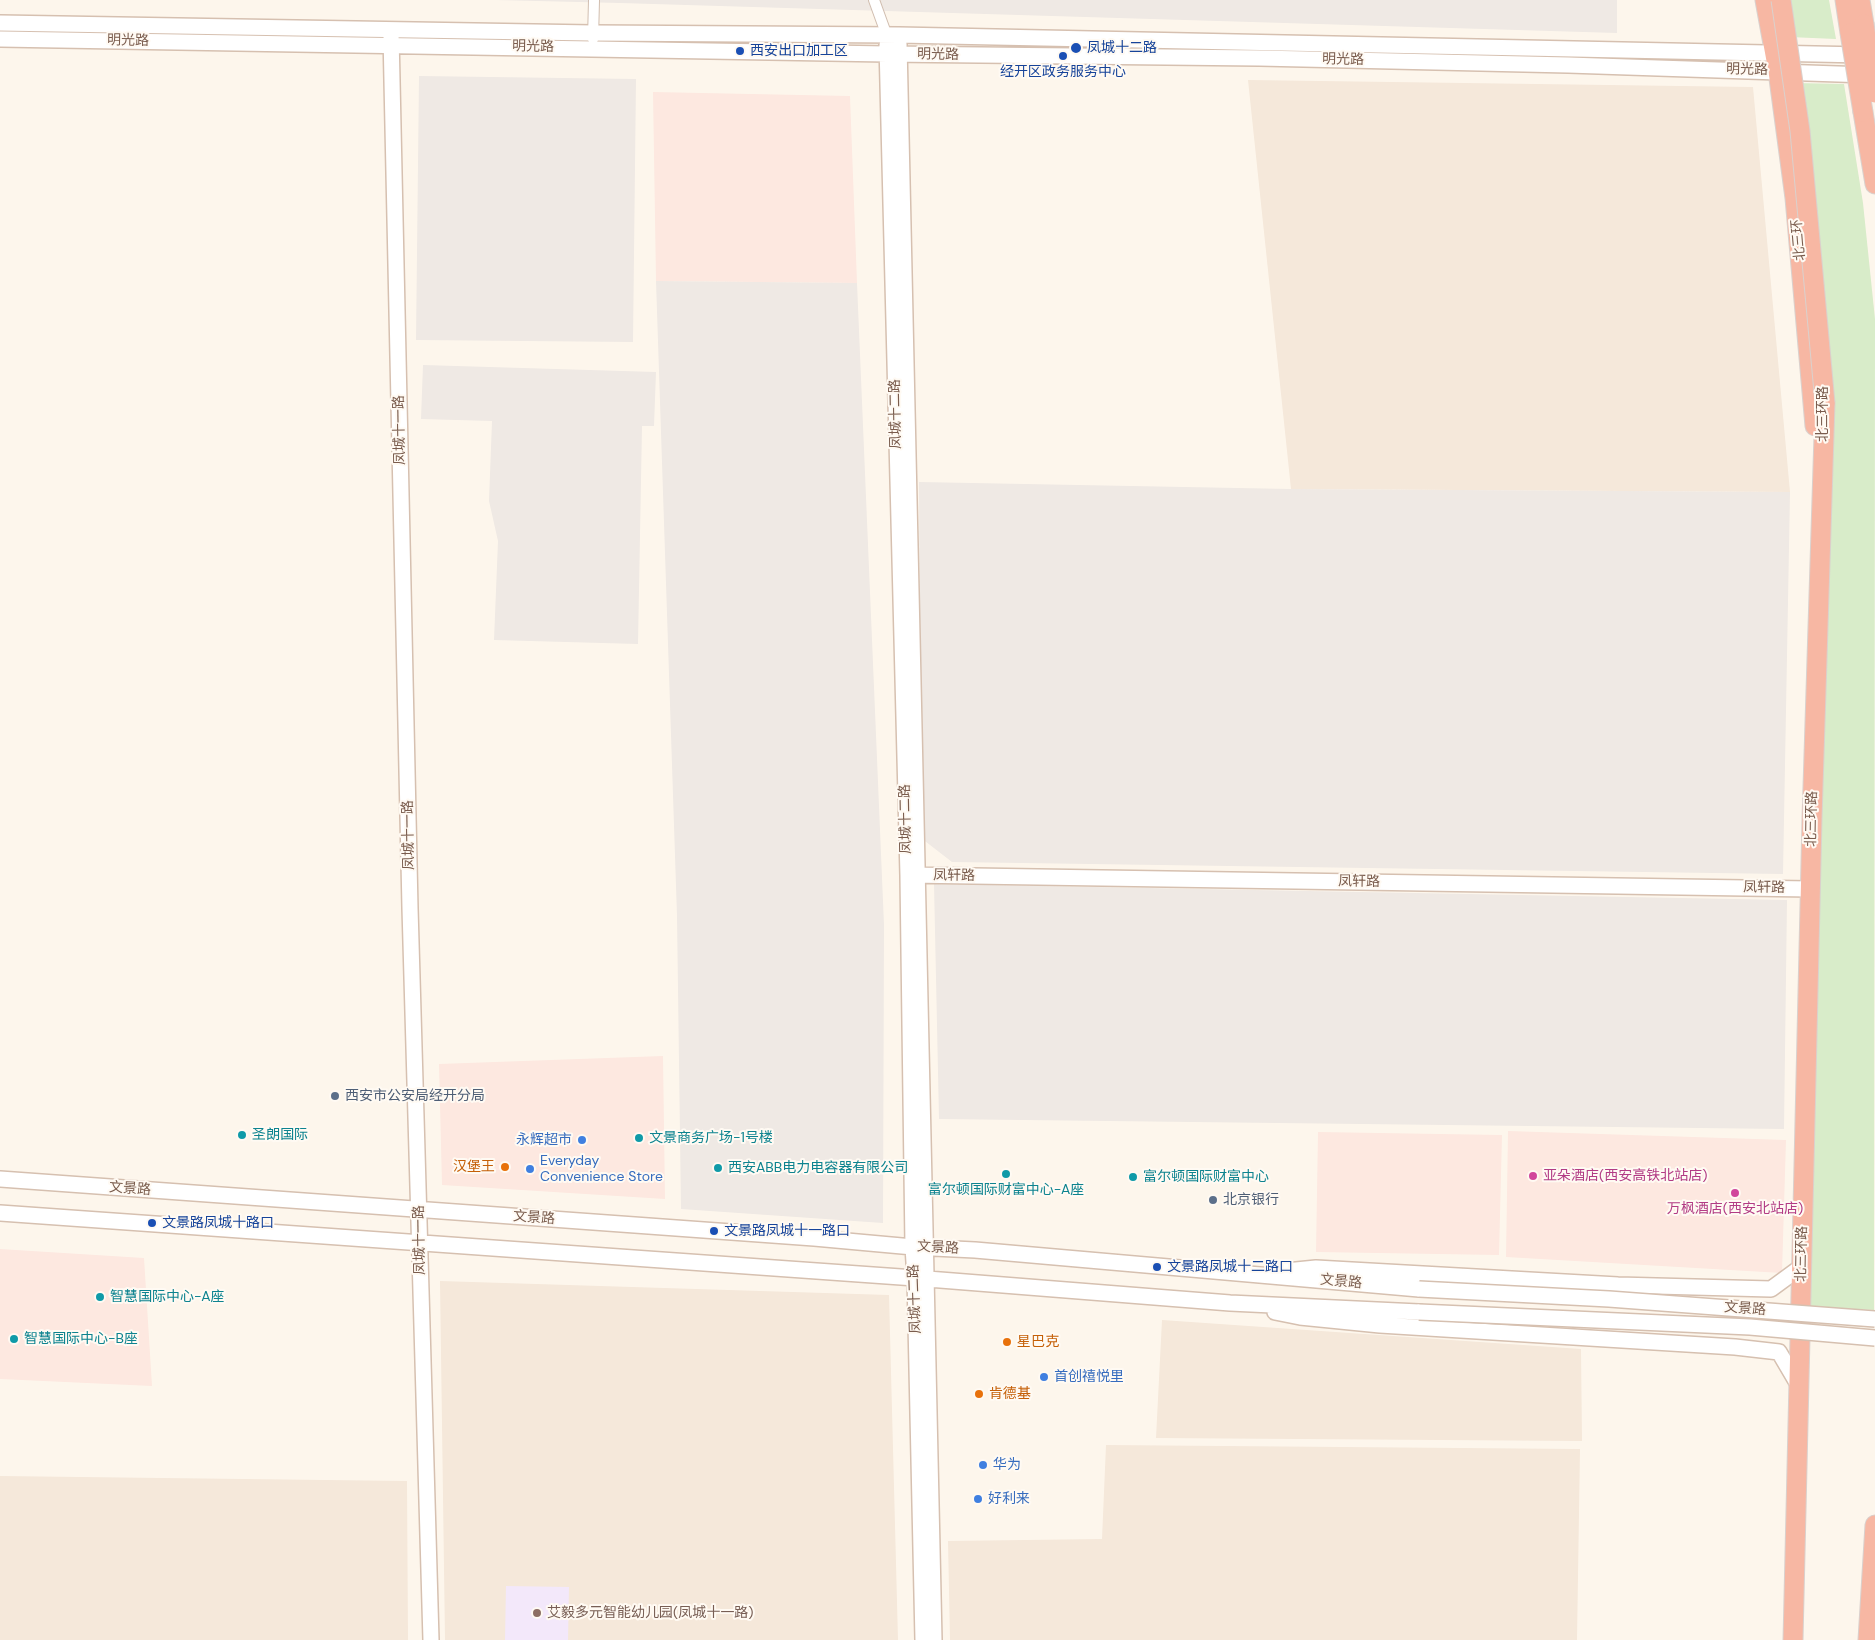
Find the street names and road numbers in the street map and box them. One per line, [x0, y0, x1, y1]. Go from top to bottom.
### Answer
street label: 明光路 [107, 32, 149, 50]
street label: 明光路 [512, 38, 554, 56]
street label: 明光路 [917, 46, 959, 64]
street label: 明光路 [1322, 51, 1364, 69]
street label: 明光路 [1726, 61, 1768, 79]
street label: 北三环 [1789, 218, 1809, 262]
street label: 凤城十二路 [887, 379, 905, 449]
street label: 北三环路 [1815, 386, 1831, 442]
street label: 凤城十一路 [391, 395, 409, 465]
street label: 凤城十二路 [897, 784, 915, 854]
street label: 北三环路 [1803, 791, 1821, 847]
street label: 凤城十一路 [400, 800, 418, 870]
street label: 凤轩路 [933, 867, 975, 885]
street label: 凤轩路 [1338, 873, 1380, 891]
street label: 凤轩路 [1743, 879, 1785, 897]
street label: 文景路 [108, 1179, 152, 1199]
street label: 凤城十一路 [411, 1205, 429, 1275]
street label: 文景路 [512, 1208, 556, 1228]
street label: 北三环路 [1793, 1226, 1811, 1282]
street label: 文景路 [917, 1239, 959, 1257]
street label: 凤城十二路 [905, 1264, 925, 1334]
street label: 文景路 [1319, 1272, 1363, 1292]
street label: 文景路 [1723, 1299, 1767, 1319]

